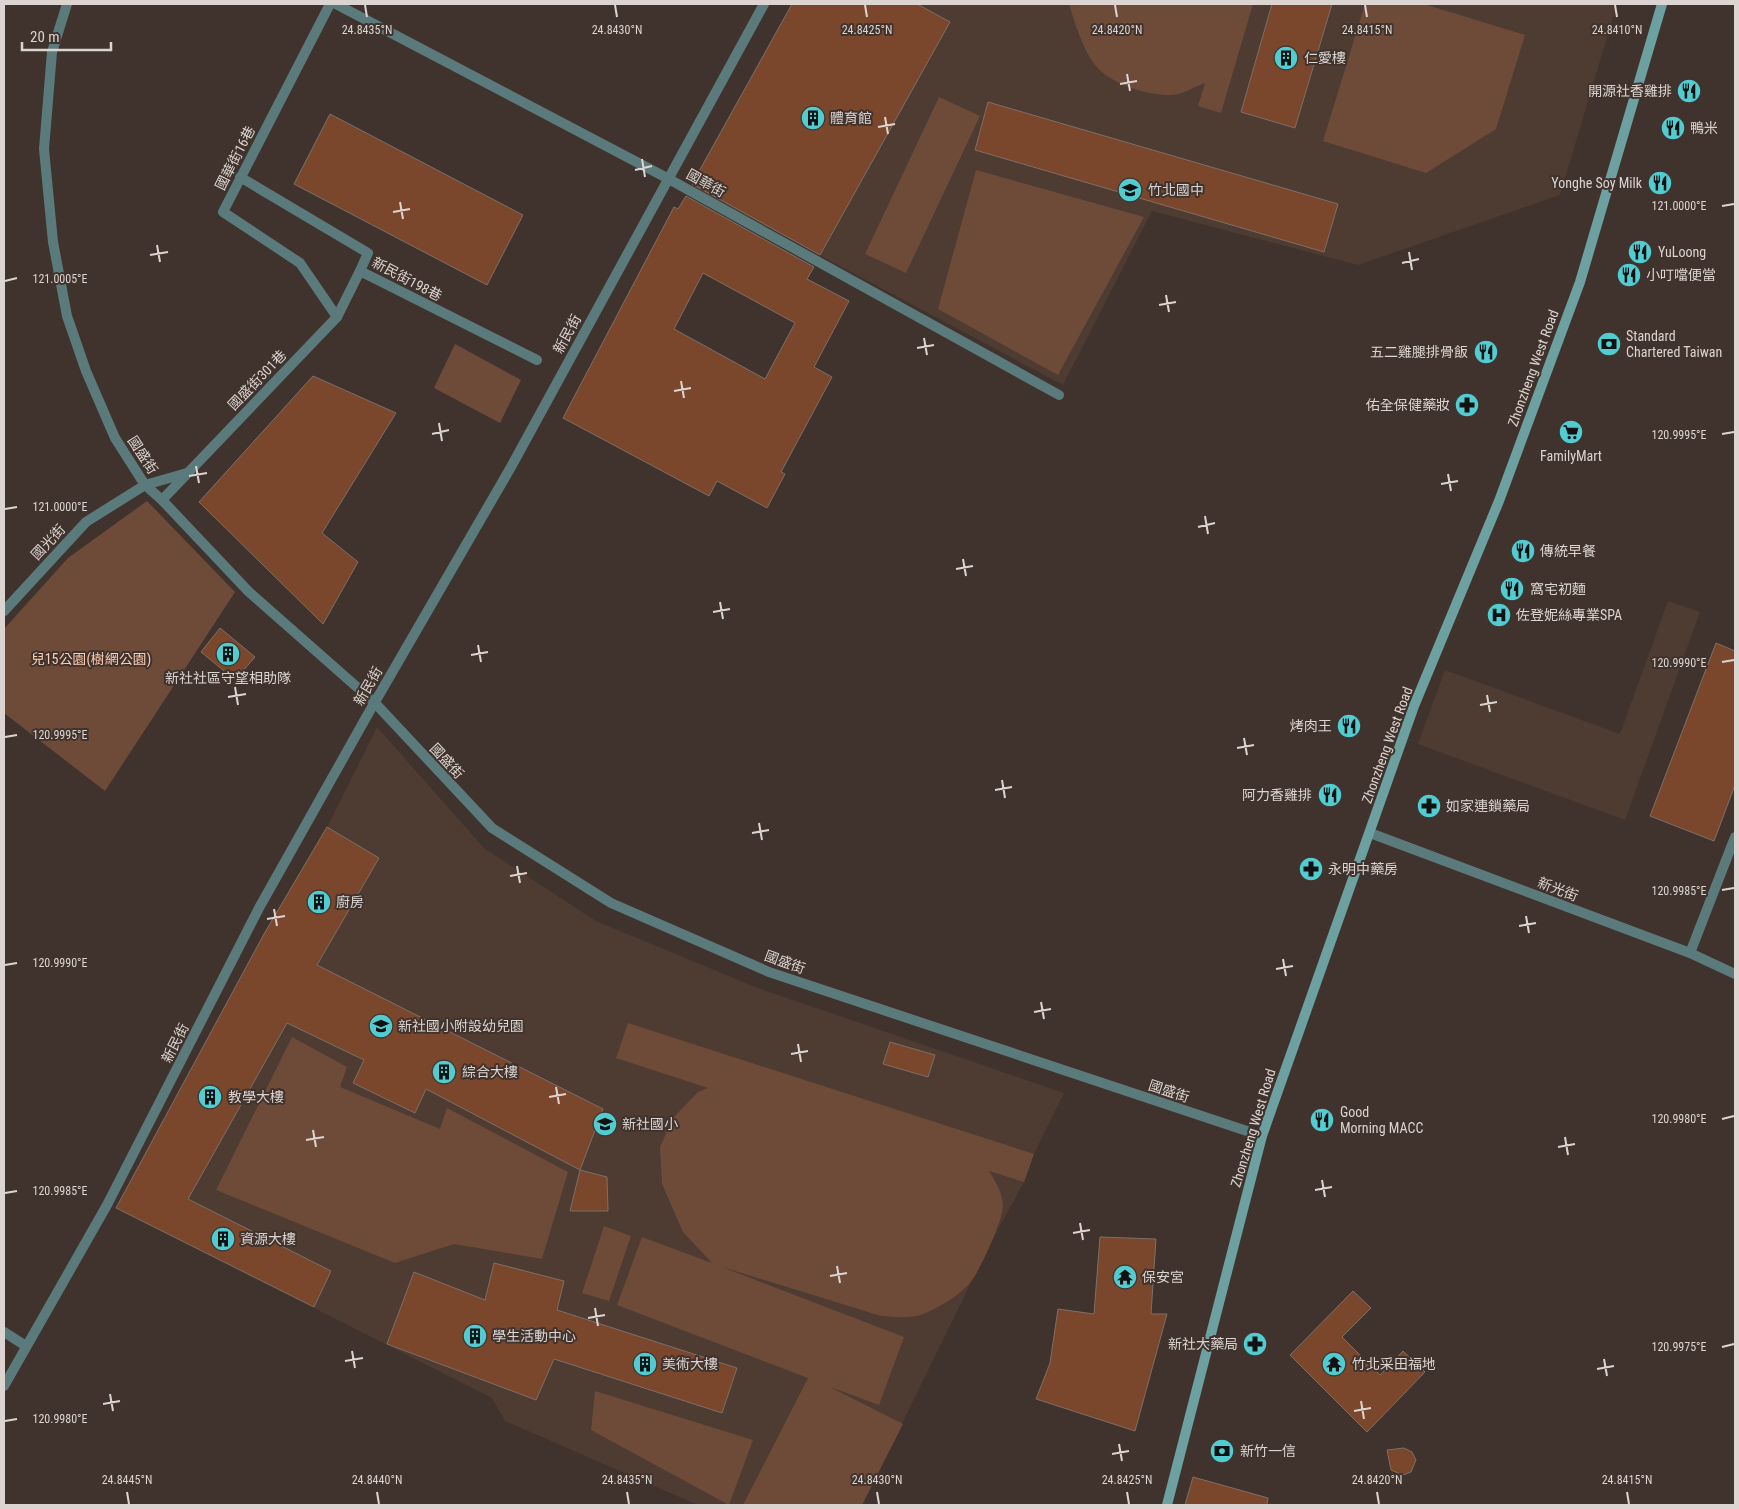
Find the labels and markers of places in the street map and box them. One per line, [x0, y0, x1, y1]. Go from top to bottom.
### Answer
building icon: 仁愛樓 [1273, 45, 1299, 71]
place label: 仁愛樓 [1304, 50, 1346, 66]
restaurant icon: 開源社香雞排 [1676, 78, 1702, 104]
place label: 開源社香雞排 [1588, 83, 1672, 99]
building icon: 體育館 [800, 105, 826, 131]
place label: 體育館 [830, 110, 872, 126]
restaurant icon: 鴨米 [1660, 115, 1686, 141]
place label: 鴨米 [1690, 120, 1718, 136]
restaurant icon: Yonghe Soy Milk [1647, 170, 1673, 196]
place label: Yonghe Soy Milk [1551, 175, 1643, 191]
school or university icon: 竹北國中 [1117, 177, 1143, 203]
place label: 竹北國中 [1148, 182, 1204, 198]
restaurant icon: YuLoong [1627, 239, 1653, 265]
place label: YuLoong [1658, 244, 1706, 260]
restaurant icon: 小叮噹便當 [1616, 262, 1642, 288]
place label: 小叮噹便當 [1646, 267, 1716, 283]
place label: Standard Chartered Taiwan [1626, 328, 1722, 360]
bank icon: Standard Chartered Taiwan [1596, 331, 1622, 357]
restaurant icon: 五二雞腿排骨飯 [1473, 339, 1499, 365]
place label: 五二雞腿排骨飯 [1370, 344, 1468, 360]
pharmacy icon: 佑全保健藥妝 [1454, 392, 1480, 418]
place label: 佑全保健藥妝 [1366, 397, 1450, 413]
supermarket icon: FamilyMart [1558, 419, 1584, 445]
place label: FamilyMart [1540, 448, 1602, 464]
restaurant icon: 傳統早餐 [1510, 538, 1536, 564]
place label: 傳統早餐 [1540, 543, 1596, 559]
restaurant icon: 窩宅初麵 [1499, 576, 1525, 602]
place label: 窩宅初麵 [1530, 581, 1586, 597]
hospital icon: 佐登妮絲專業SPA [1486, 602, 1512, 628]
place label: 佐登妮絲專業SPA [1516, 607, 1622, 623]
building icon: 新社社區守望相助隊 [215, 641, 241, 667]
place label: 新社社區守望相助隊 [165, 670, 291, 686]
restaurant icon: 烤肉王 [1336, 713, 1362, 739]
place label: 烤肉王 [1290, 718, 1332, 734]
restaurant icon: 阿力香雞排 [1317, 782, 1343, 808]
place label: 阿力香雞排 [1242, 787, 1312, 803]
pharmacy icon: 如家連鎖藥局 [1416, 793, 1442, 819]
place label: 如家連鎖藥局 [1446, 798, 1530, 814]
pharmacy icon: 永明中藥房 [1298, 856, 1324, 882]
place label: 永明中藥房 [1328, 861, 1398, 877]
building icon: 廚房 [306, 889, 332, 915]
place label: 廚房 [336, 894, 364, 910]
school or university icon: 新社國小附設幼兒園 [368, 1013, 394, 1039]
place label: 新社國小附設幼兒園 [398, 1018, 524, 1034]
building icon: 綜合大樓 [431, 1059, 457, 1085]
place label: 綜合大樓 [462, 1064, 518, 1080]
building icon: 教學大樓 [197, 1084, 223, 1110]
place label: 教學大樓 [228, 1089, 284, 1105]
place label: Good Morning MACC [1340, 1104, 1423, 1136]
restaurant icon: Good Morning MACC [1309, 1107, 1335, 1133]
school or university icon: 新社國小 [592, 1111, 618, 1137]
place label: 新社國小 [622, 1116, 678, 1132]
building icon: 資源大樓 [210, 1226, 236, 1252]
place label: 資源大樓 [240, 1231, 296, 1247]
temple icon: 保安宮 [1112, 1264, 1138, 1290]
place label: 保安宮 [1142, 1269, 1184, 1285]
building icon: 學生活動中心 [462, 1323, 488, 1349]
place label: 學生活動中心 [492, 1328, 576, 1344]
pharmacy icon: 新社大藥局 [1242, 1331, 1268, 1357]
place label: 新社大藥局 [1168, 1336, 1238, 1352]
building icon: 美術大樓 [632, 1351, 658, 1377]
temple icon: 竹北采田福地 [1321, 1351, 1347, 1377]
place label: 美術大樓 [662, 1356, 718, 1372]
place label: 竹北采田福地 [1352, 1356, 1436, 1372]
bank icon: 新竹一信 [1209, 1438, 1235, 1464]
place label: 新竹一信 [1240, 1443, 1296, 1459]

